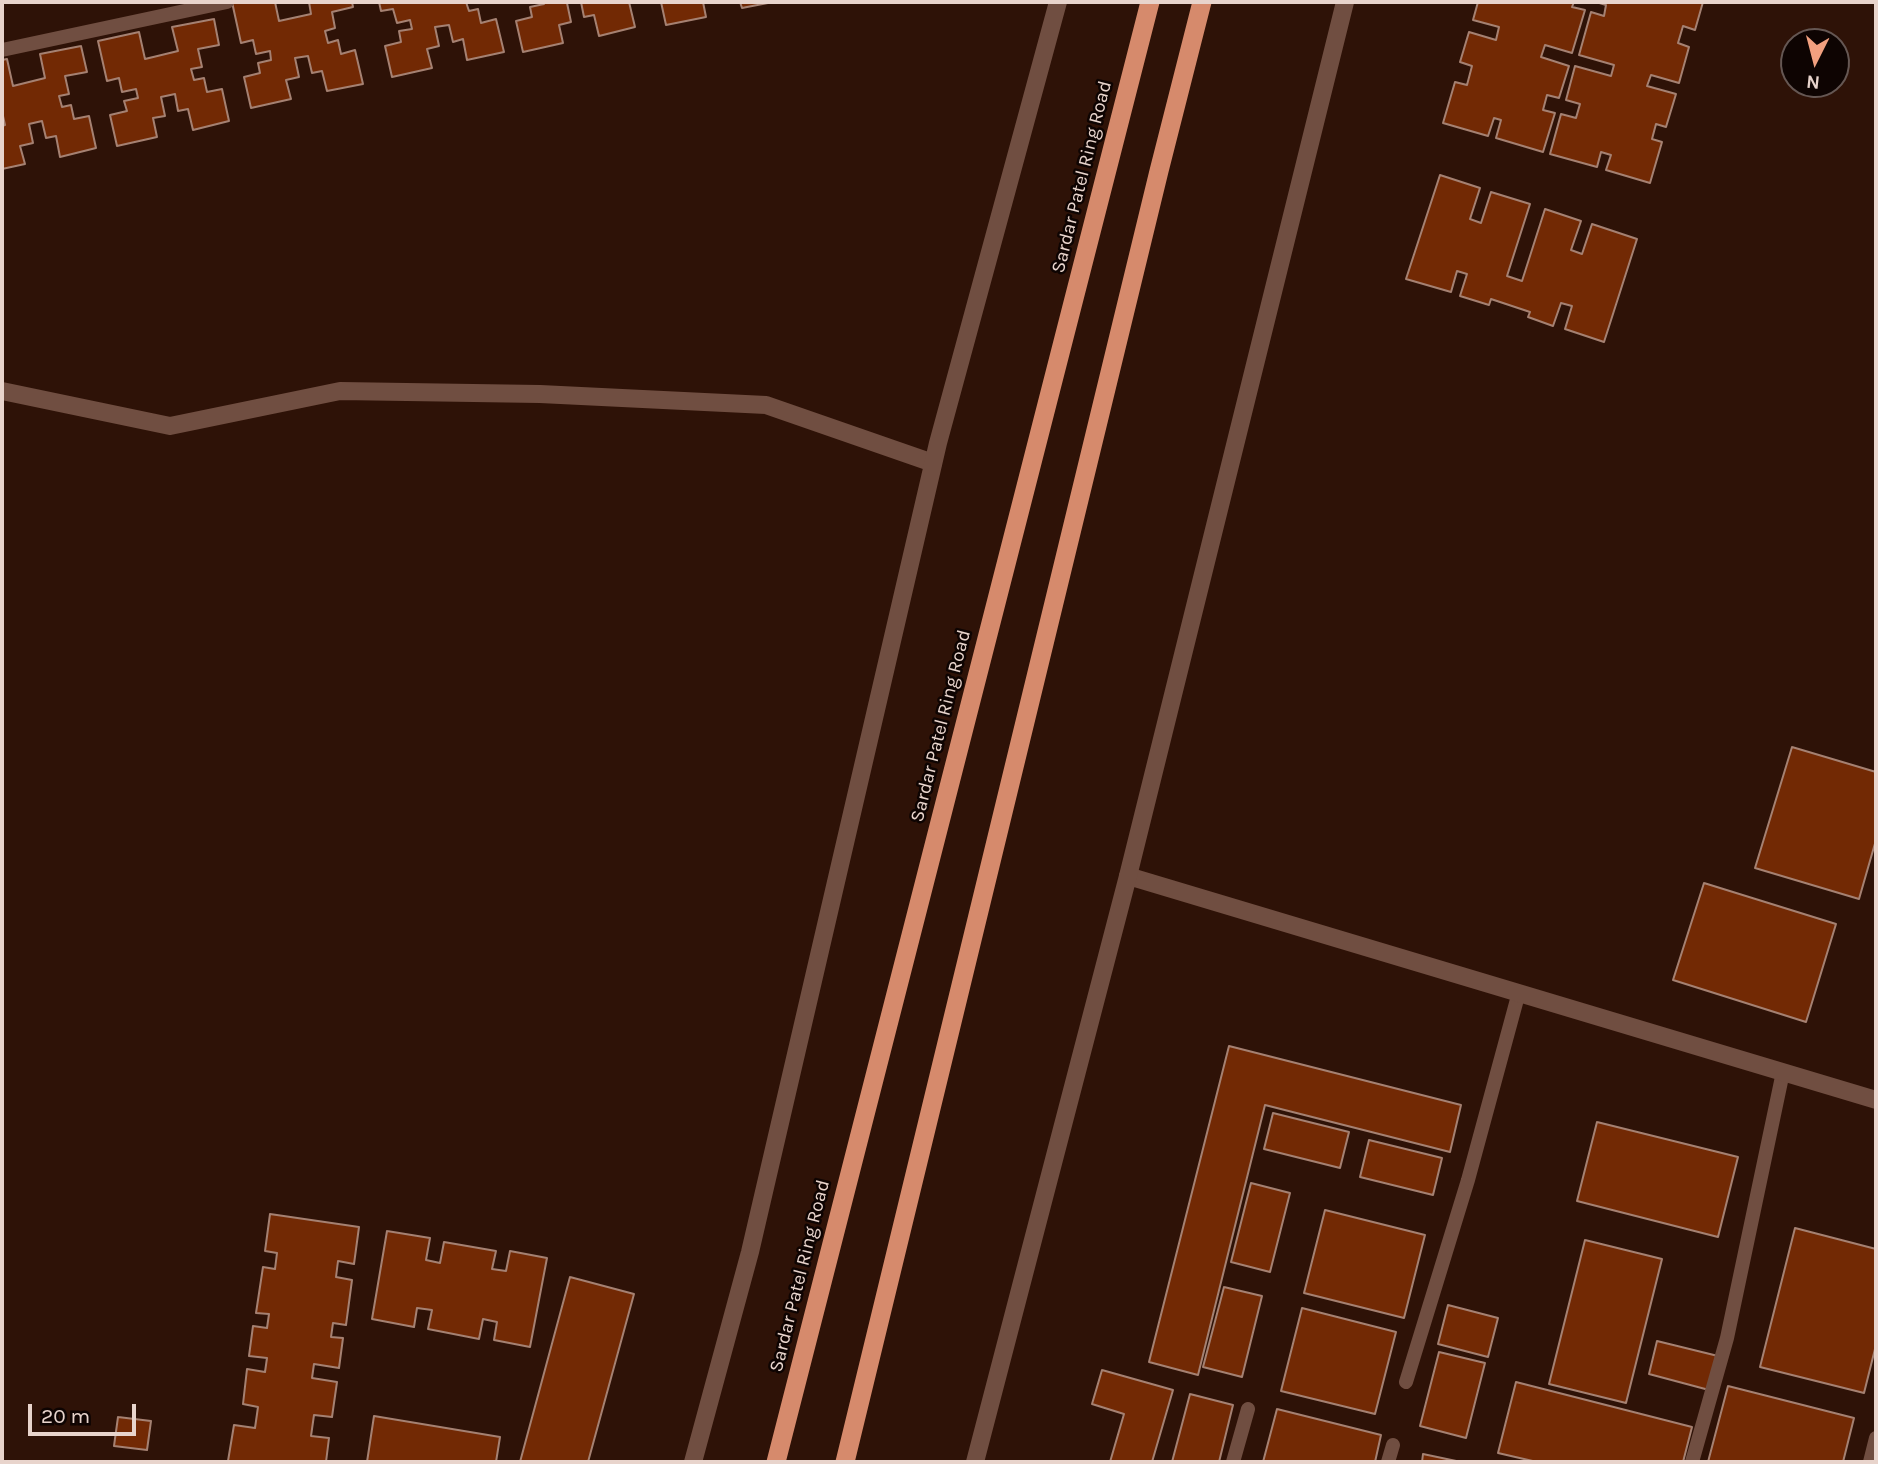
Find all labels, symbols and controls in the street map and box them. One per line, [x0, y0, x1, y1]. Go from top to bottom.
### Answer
north arrow [1780, 28, 1850, 98]
text: N [1805, 70, 1821, 94]
street label: Sardar Patel Ring Road [1047, 78, 1117, 276]
street label: Sardar Patel Ring Road [906, 627, 976, 825]
street label: Sardar Patel Ring Road [765, 1177, 835, 1375]
scale bar [32, 1390, 140, 1434]
text: 20 m [41, 1404, 90, 1428]

